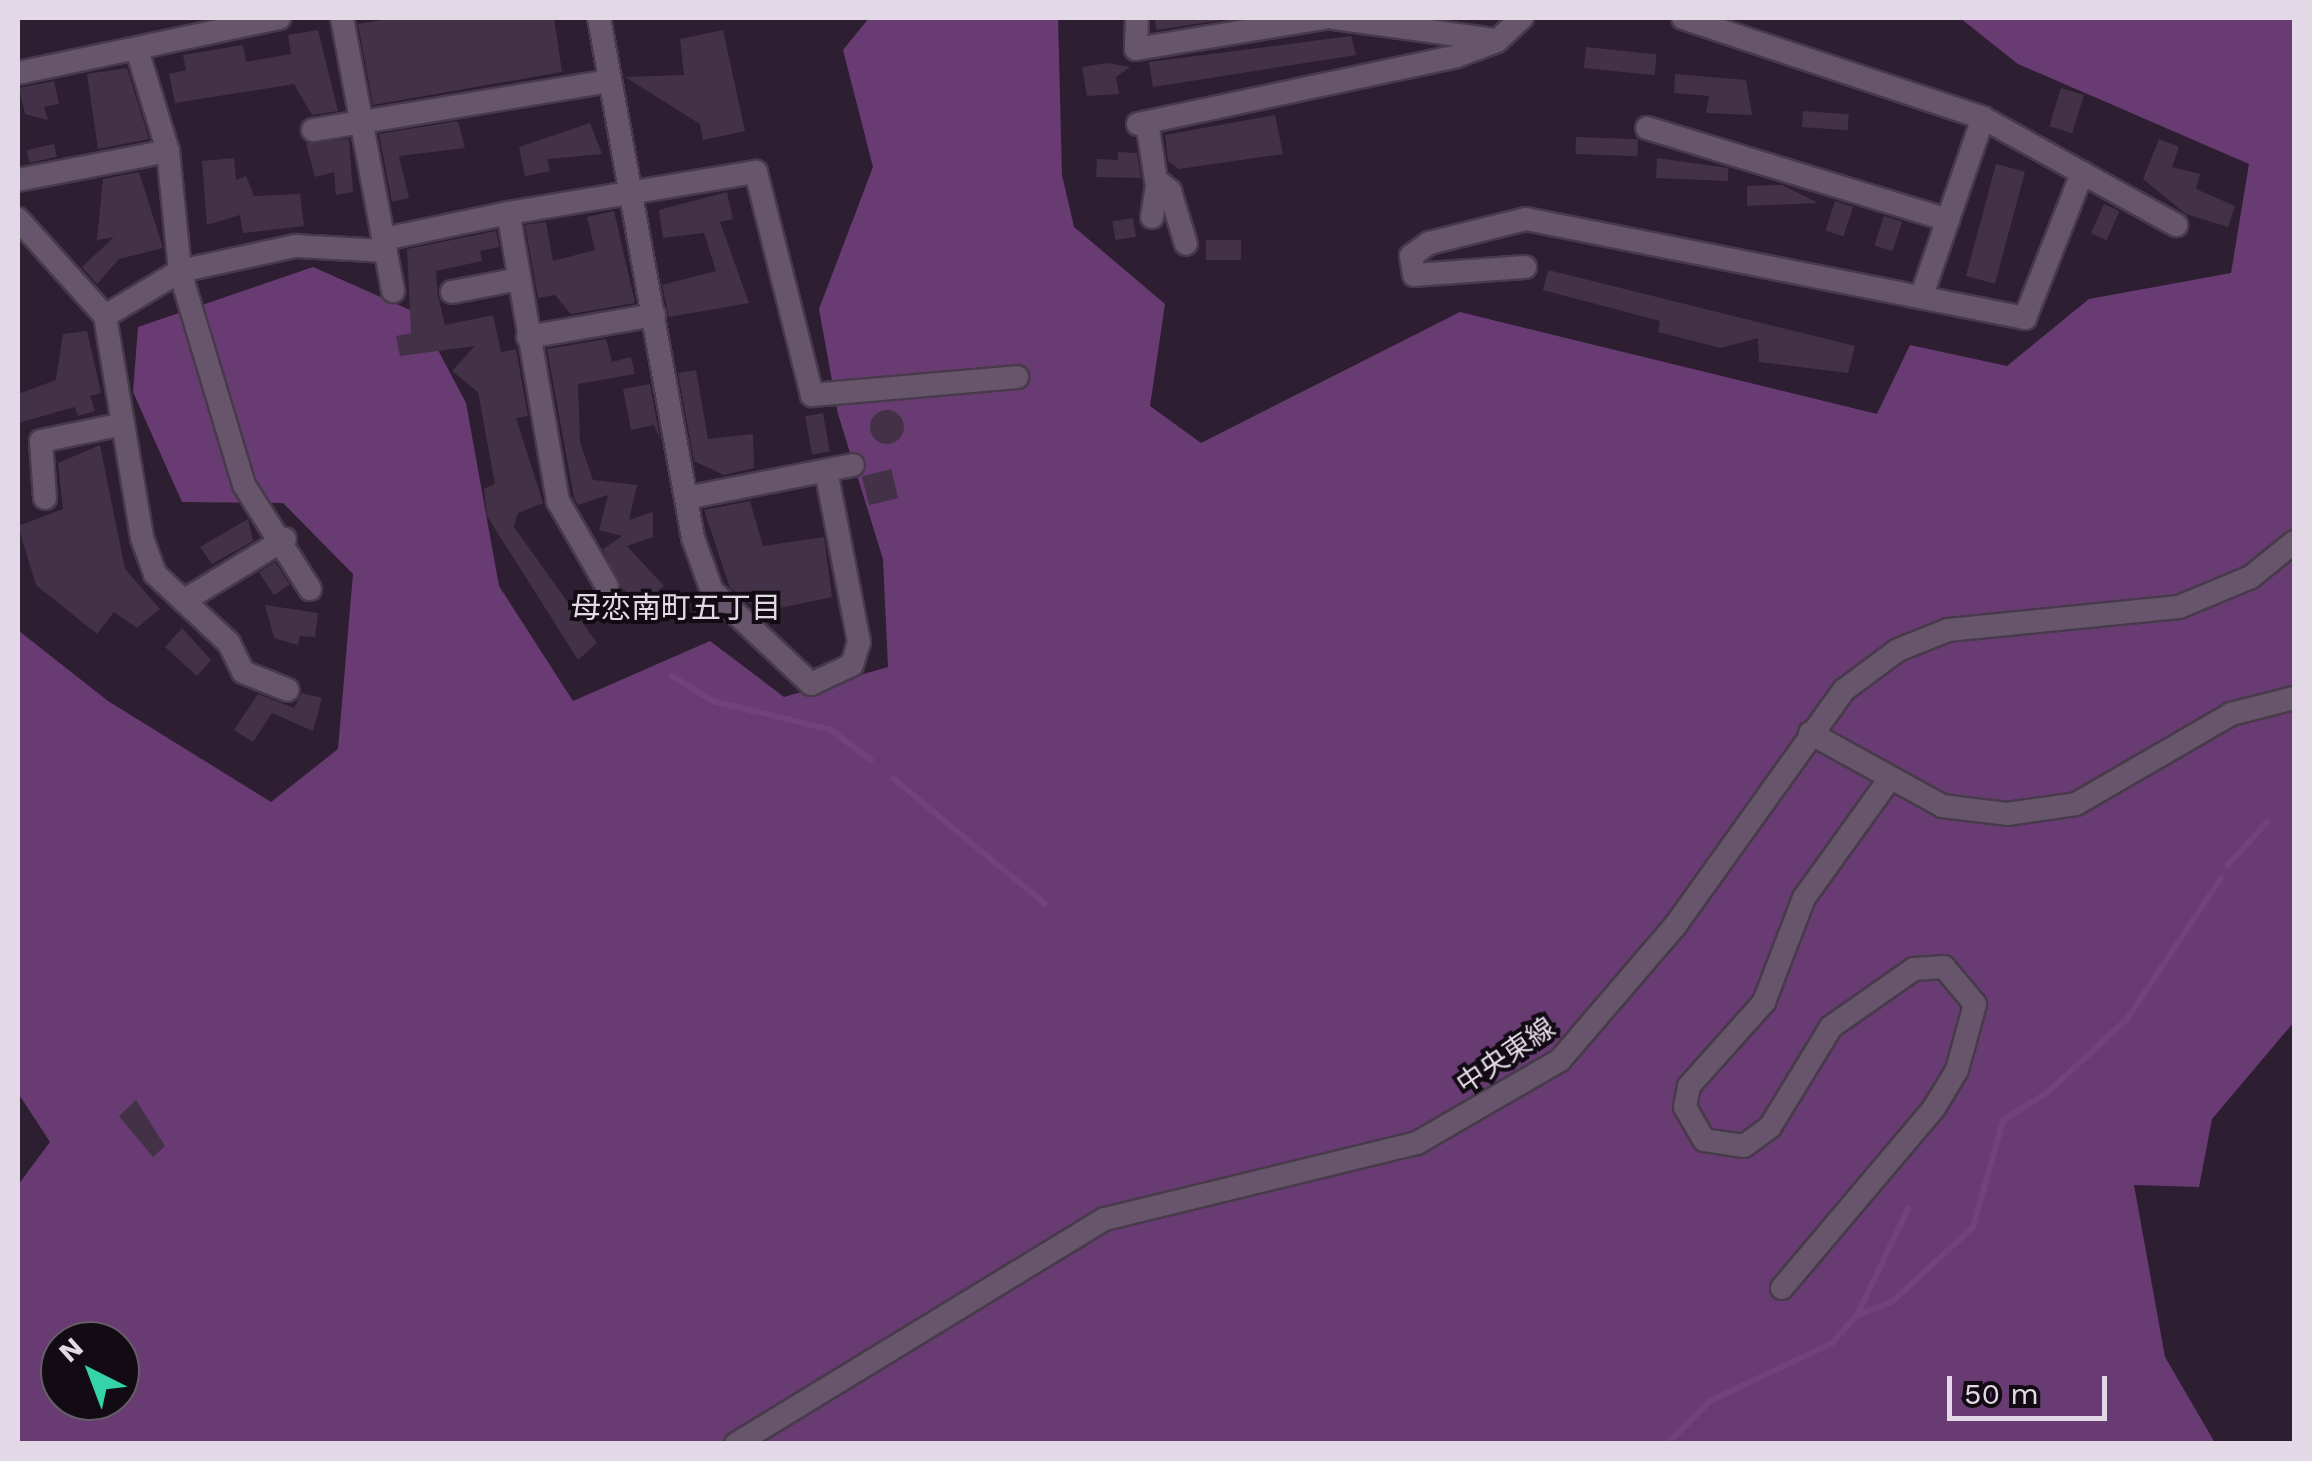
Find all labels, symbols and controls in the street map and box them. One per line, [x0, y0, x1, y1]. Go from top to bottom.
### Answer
district label: 母恋南町五丁目 [571, 590, 781, 626]
street label: 中央東線 [1450, 1011, 1562, 1101]
north arrow [40, 1321, 140, 1421]
text: N [52, 1331, 90, 1369]
scale bar [1952, 1356, 2112, 1418]
text: 50 m [1964, 1376, 2039, 1411]

